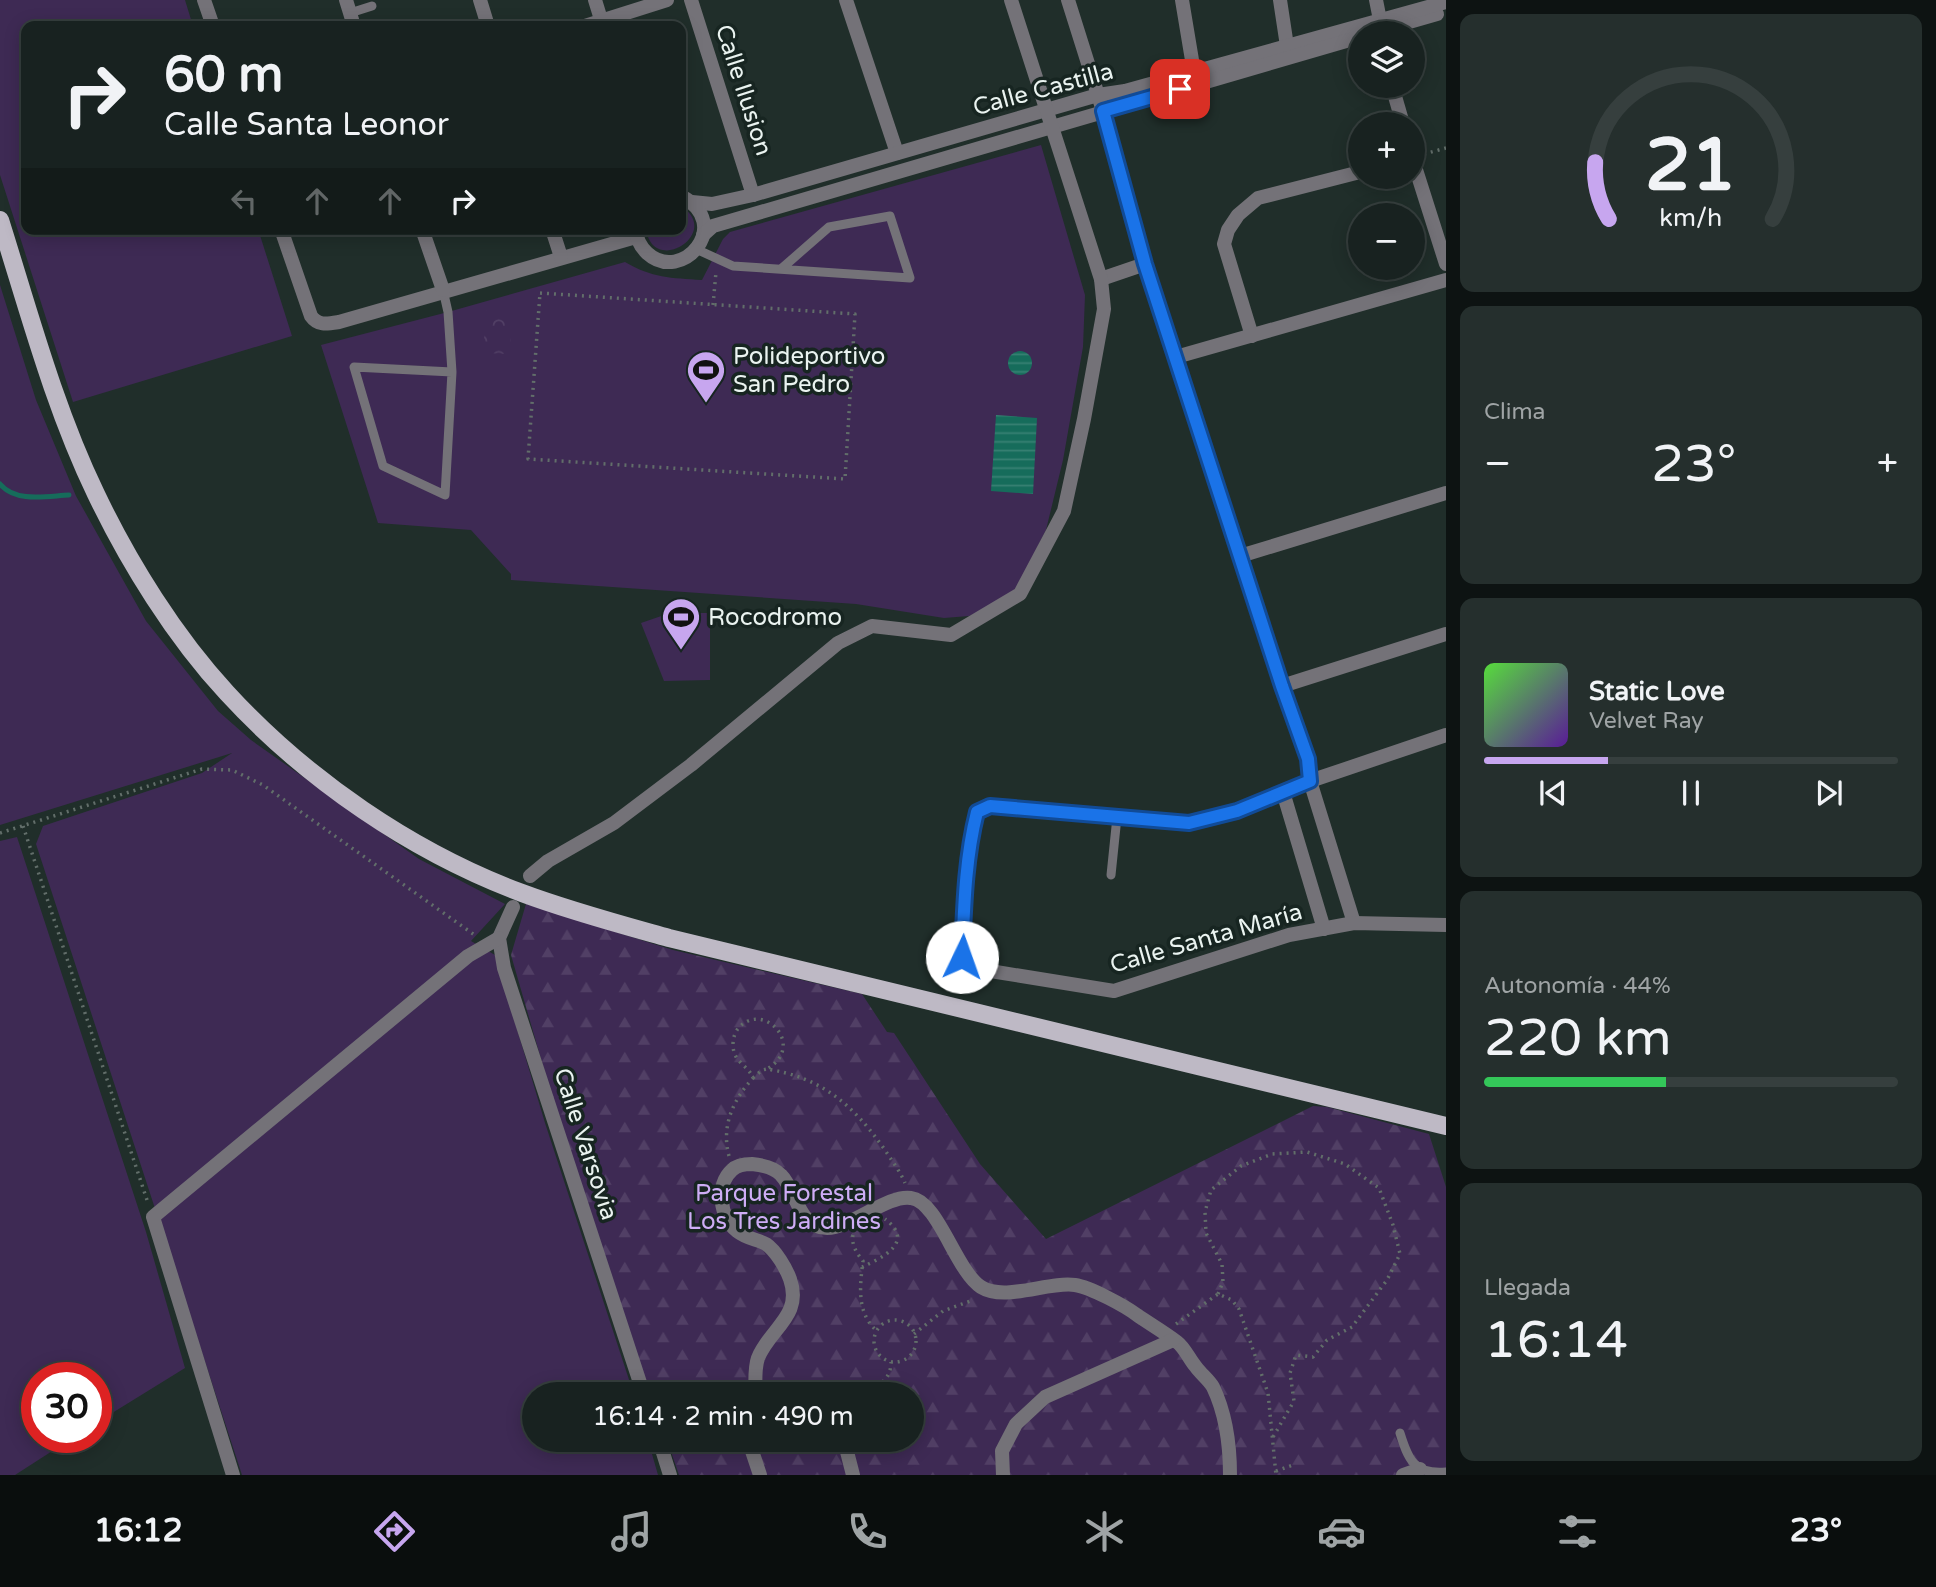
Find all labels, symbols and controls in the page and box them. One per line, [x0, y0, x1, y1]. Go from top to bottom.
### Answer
street label: Calle Ilusion [709, 21, 778, 159]
map controls [1348, 21, 1425, 280]
button: layers [1348, 21, 1425, 98]
text: 60 m [164, 46, 283, 105]
icon: right [49, 49, 140, 140]
street label: Calle Castilla [970, 57, 1116, 122]
pin [1150, 59, 1210, 119]
icon: arrive [1161, 70, 1199, 108]
text: Calle Santa Leonor [164, 106, 449, 144]
button: + [1348, 112, 1425, 189]
text: 21 [1645, 122, 1737, 210]
icon: left [225, 182, 263, 220]
icon: ahead [298, 182, 336, 220]
icon: ahead [371, 182, 409, 220]
icon: right [444, 182, 482, 220]
button: − [1348, 203, 1425, 280]
text: km/h [1660, 203, 1722, 233]
place label: Polideportivo San Pedro [733, 342, 885, 399]
sports icon: Polideportivo San Pedro [685, 349, 727, 404]
text: Clima [1484, 398, 1545, 426]
text: 23° [1651, 433, 1736, 496]
text: − [1484, 441, 1511, 487]
text: + [1877, 441, 1898, 487]
sports icon: Rocodromo [660, 596, 702, 651]
place label: Rocodromo [708, 603, 842, 632]
text: Static Love [1589, 676, 1725, 707]
text: Velvet Ray [1589, 707, 1704, 735]
icon: previous [1534, 774, 1572, 812]
icon: pause [1672, 774, 1710, 812]
icon: next [1810, 774, 1848, 812]
street label: Calle Santa María [1107, 897, 1306, 980]
position arrow [925, 920, 999, 994]
text: Autonomía · 44% [1484, 972, 1671, 1000]
text: 220 km [1484, 1007, 1672, 1070]
street label: Calle Varsovia [547, 1064, 624, 1224]
park label: Parque Forestal Los Tres Jardines [687, 1179, 881, 1236]
text: Llegada [1484, 1274, 1571, 1302]
text: 16:14 [1484, 1309, 1628, 1372]
speed limit sign: 30 [21, 1362, 112, 1453]
text: 16:14 · 2 min · 490 m [592, 1401, 854, 1432]
icon: directions [370, 1507, 419, 1556]
icon: music [607, 1507, 656, 1556]
icon: phone [843, 1507, 892, 1556]
icon: climate [1080, 1507, 1129, 1556]
icon: car [1317, 1507, 1366, 1556]
icon: filters [1553, 1507, 1602, 1556]
text: 16:12 [94, 1512, 183, 1550]
text: 23° [1790, 1512, 1842, 1550]

